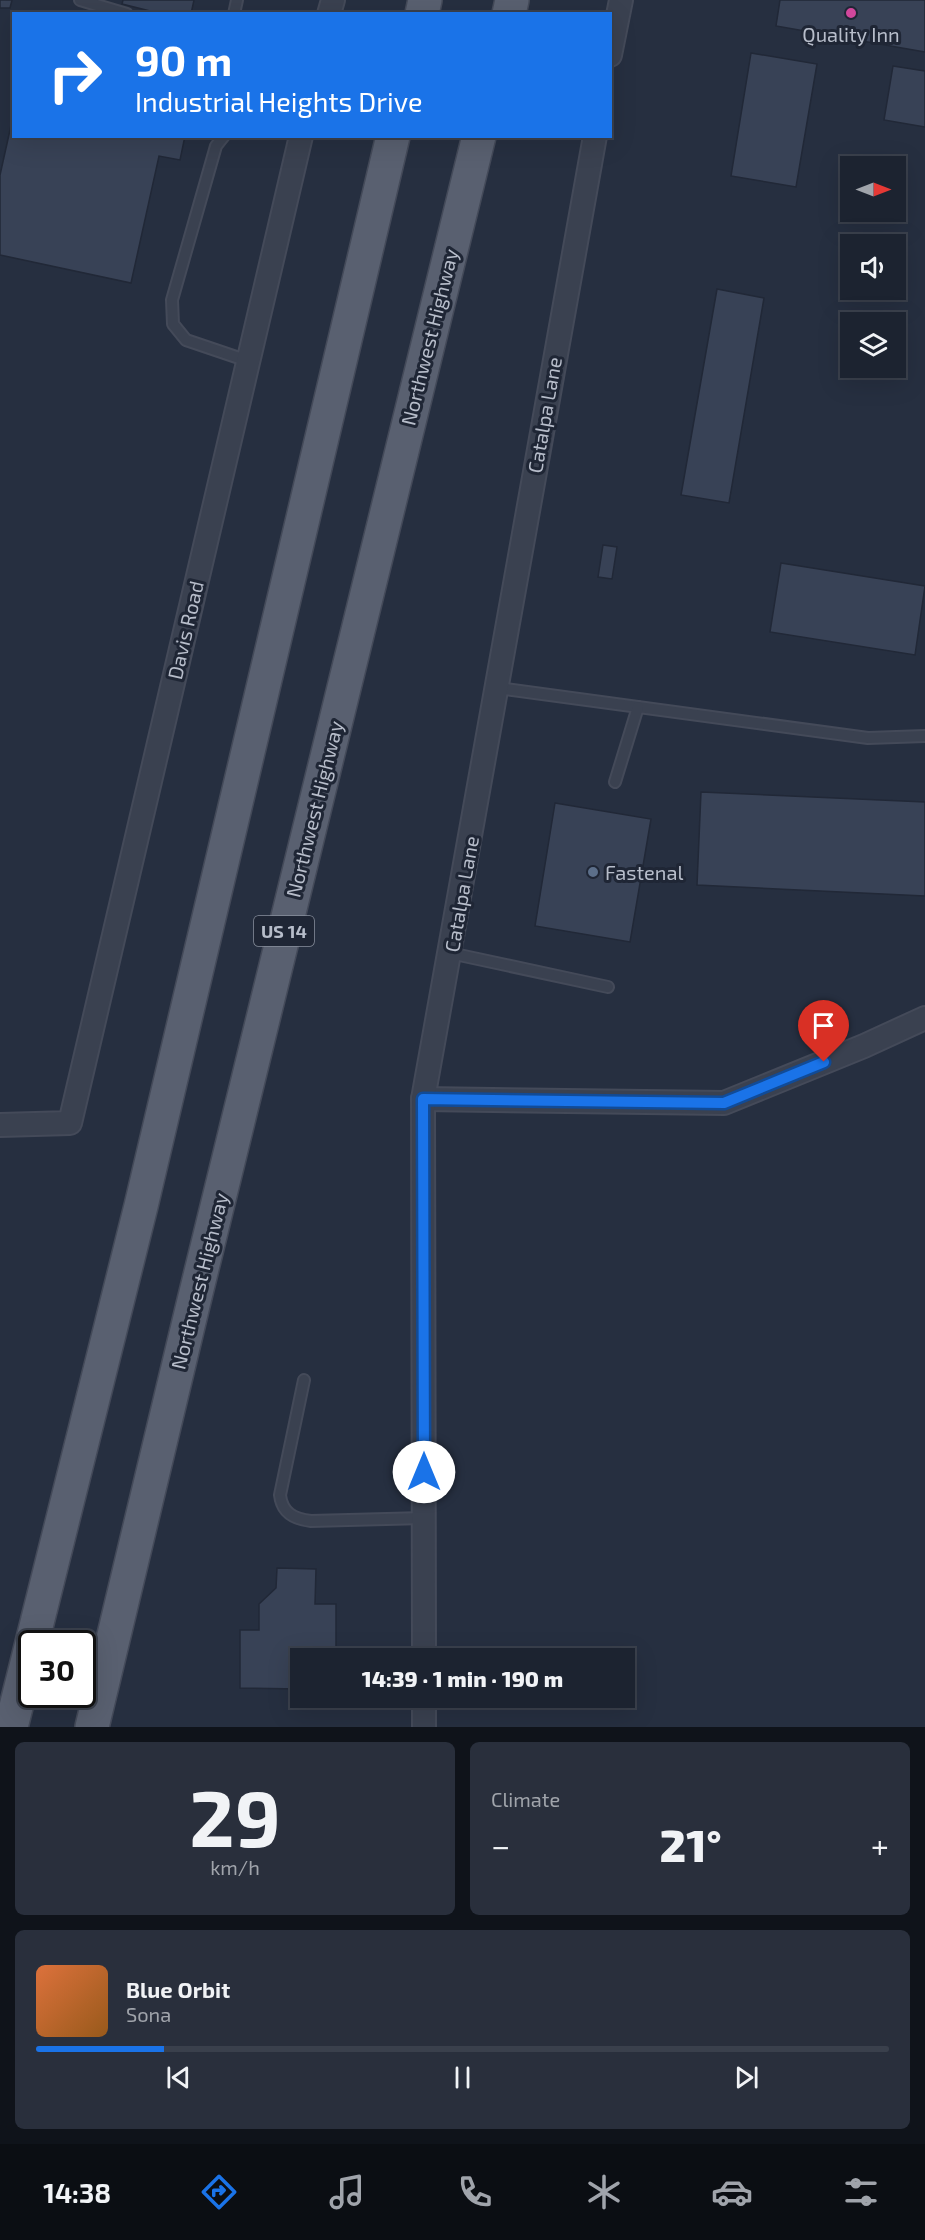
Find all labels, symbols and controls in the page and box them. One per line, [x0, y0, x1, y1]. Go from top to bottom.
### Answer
marker: Quality Inn [844, 6, 858, 20]
place label: Quality Inn [802, 22, 900, 46]
text: 90 m [135, 34, 232, 84]
icon: right [36, 36, 114, 114]
text: Industrial Heights Drive [135, 85, 422, 117]
north arrow [840, 156, 906, 222]
map controls [840, 156, 906, 378]
button: sound [840, 234, 906, 300]
street label: Northwest Highway [395, 246, 463, 428]
button: layers [840, 312, 906, 378]
street label: Catalpa Lane [522, 355, 566, 475]
street label: Davis Road [162, 578, 208, 682]
street label: Northwest Highway [280, 718, 348, 900]
street label: Catalpa Lane [439, 834, 483, 954]
place label: Fastenal [605, 860, 683, 884]
marker: Fastenal [586, 865, 600, 879]
road number: US 14 [254, 916, 314, 946]
pin [798, 1000, 849, 1062]
icon: arrive [807, 1009, 840, 1042]
street label: Northwest Highway [165, 1190, 233, 1372]
position arrow [392, 1440, 456, 1504]
speed limit sign: 30 [18, 1630, 96, 1708]
text: 14:39 · 1 min · 190 m [362, 1665, 563, 1691]
text: 29 [189, 1769, 281, 1863]
text: Climate [491, 1787, 560, 1811]
text: 21° [660, 1817, 722, 1871]
text: − [491, 1825, 510, 1865]
text: + [871, 1825, 889, 1865]
text: km/h [210, 1855, 260, 1879]
text: Blue Orbit [126, 1976, 230, 2002]
text: Sona [126, 2002, 171, 2026]
icon: previous [162, 2061, 195, 2094]
icon: pause [446, 2061, 479, 2094]
icon: next [730, 2061, 763, 2094]
icon: directions [198, 2171, 240, 2213]
icon: music [326, 2171, 368, 2213]
icon: phone [454, 2171, 496, 2213]
icon: climate [583, 2171, 625, 2213]
icon: car [711, 2171, 753, 2213]
icon: filters [840, 2171, 882, 2213]
text: 14:38 [43, 2176, 111, 2208]

